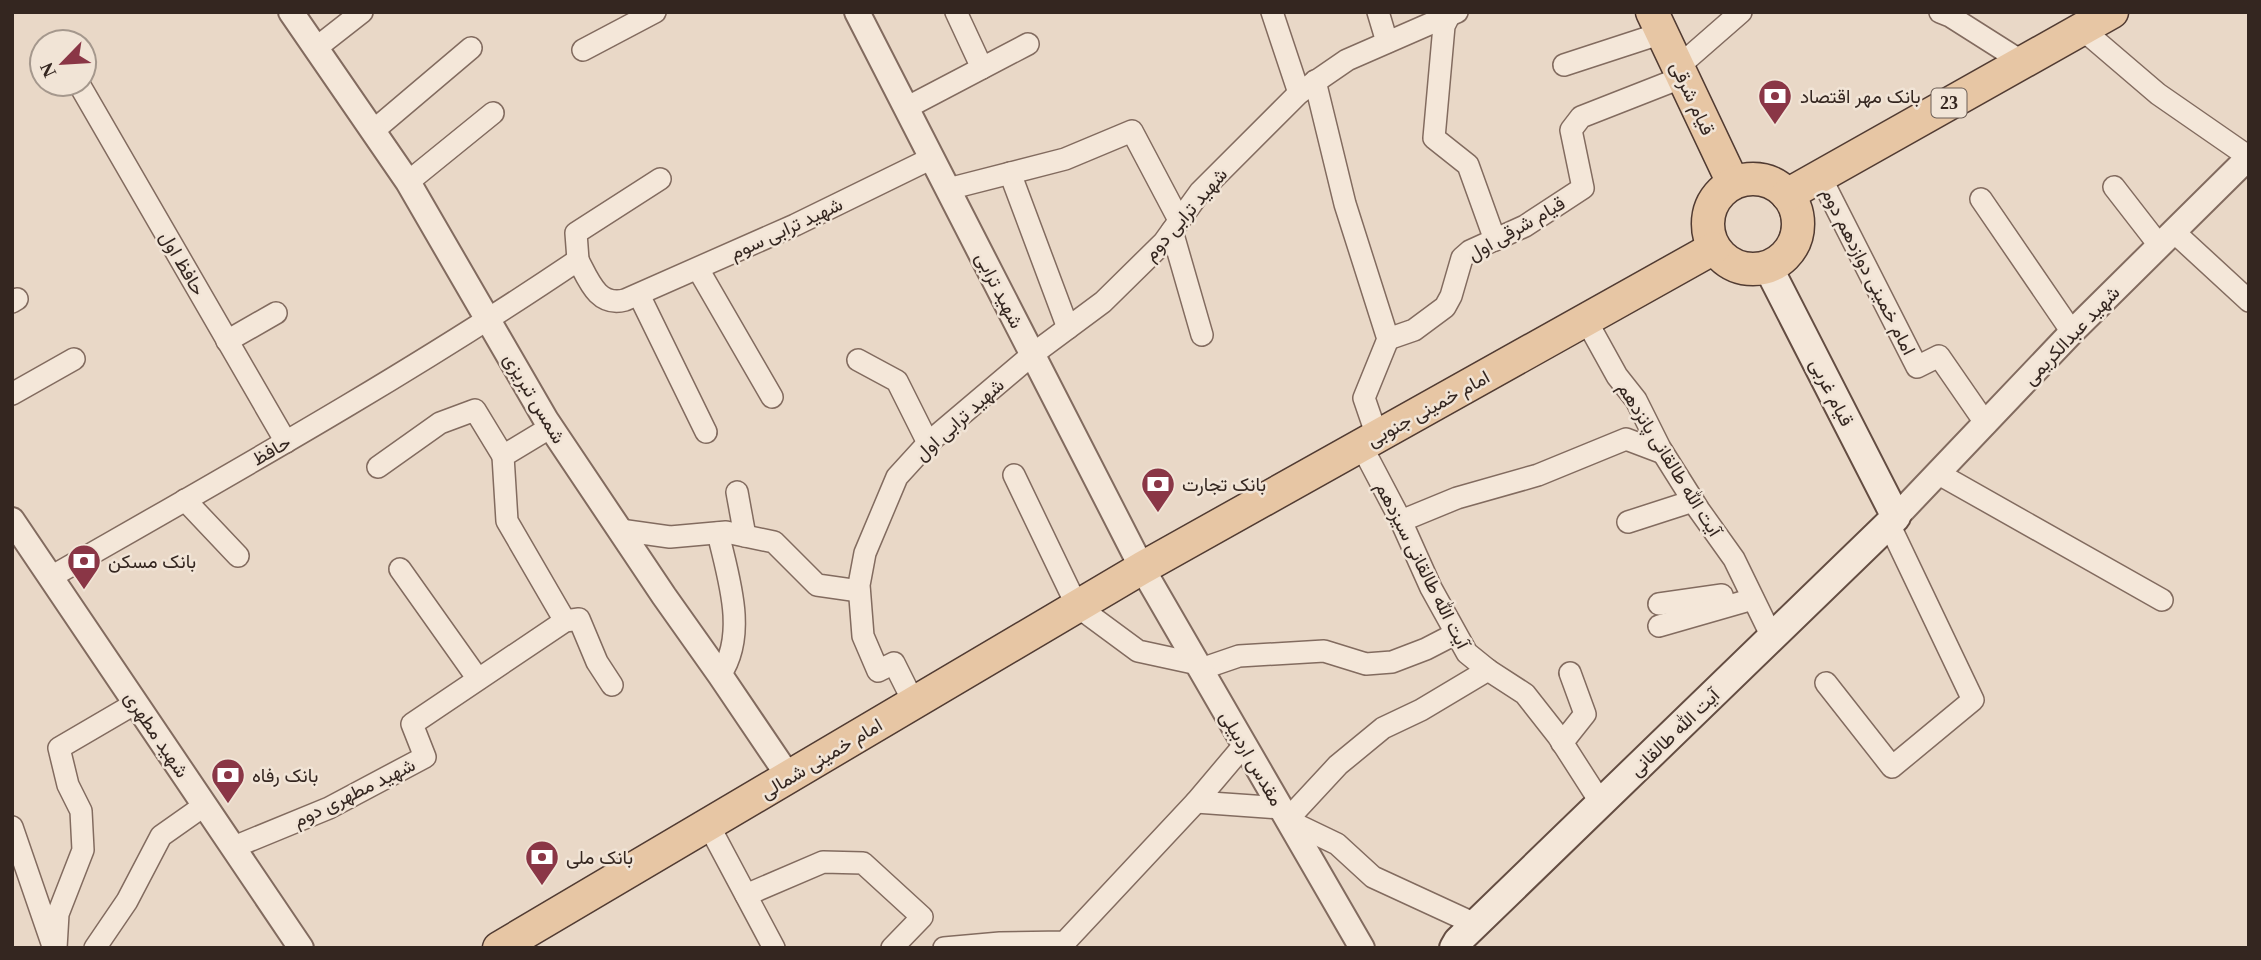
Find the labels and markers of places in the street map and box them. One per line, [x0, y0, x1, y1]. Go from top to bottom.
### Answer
bank icon: بانک مهر اقتصاد [1756, 77, 1794, 126]
place label: بانک مهر اقتصاد [1800, 86, 1921, 108]
bank icon: بانک تجارت [1139, 465, 1177, 514]
place label: بانک تجارت [1182, 474, 1266, 496]
bank icon: بانک مسکن [65, 542, 103, 591]
place label: بانک مسکن [108, 551, 196, 573]
bank icon: بانک رفاه [209, 756, 247, 805]
place label: بانک رفاه [252, 765, 318, 787]
bank icon: بانک ملی [523, 838, 561, 887]
place label: بانک ملی [566, 847, 633, 869]

